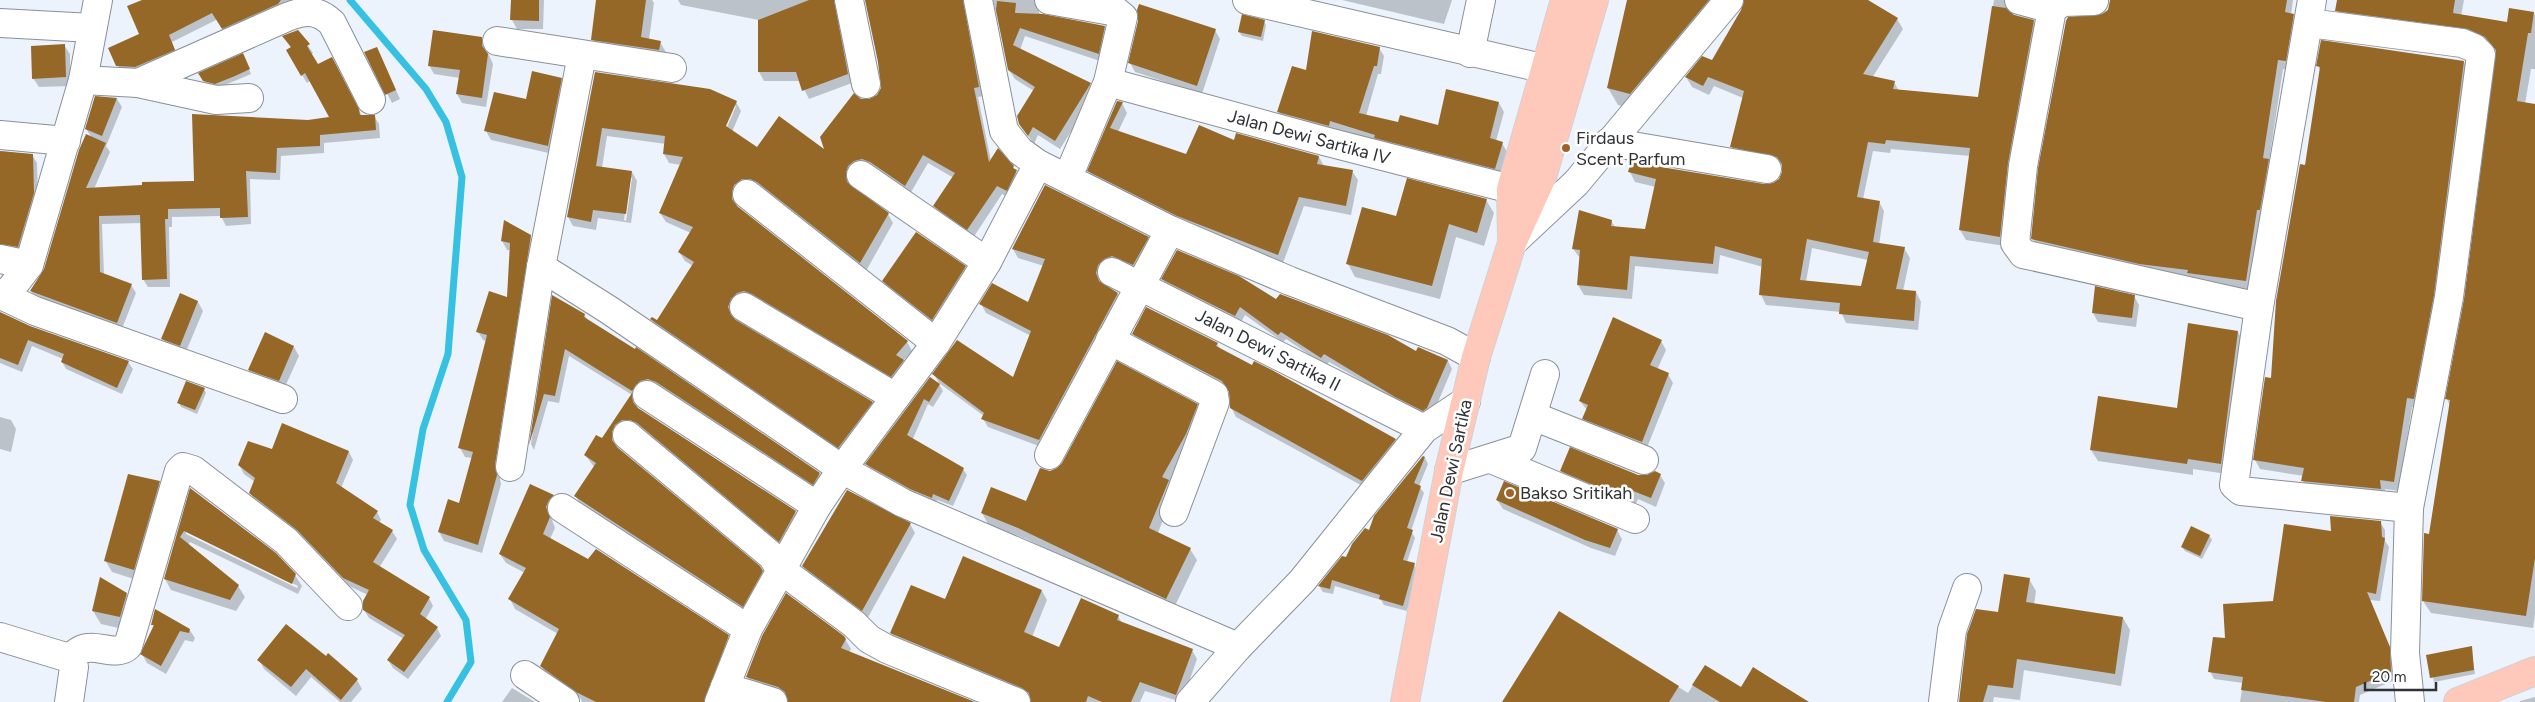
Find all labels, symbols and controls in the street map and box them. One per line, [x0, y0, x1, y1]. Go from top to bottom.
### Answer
street label: Jalan Dewi Sartika IV [1225, 105, 1393, 169]
place label: Firdaus Scent Parfum [1576, 127, 1685, 170]
marker: Firdaus Scent Parfum [1560, 142, 1572, 154]
street label: Jalan Dewi Sartika II [1192, 304, 1344, 396]
street label: Jalan Dewi Sartika [1425, 397, 1477, 545]
place label: Bakso Sritikah [1520, 482, 1632, 504]
marker: Bakso Sritikah [1504, 487, 1516, 499]
scale bar [2365, 660, 2436, 692]
text: 20 m [2372, 668, 2406, 686]

